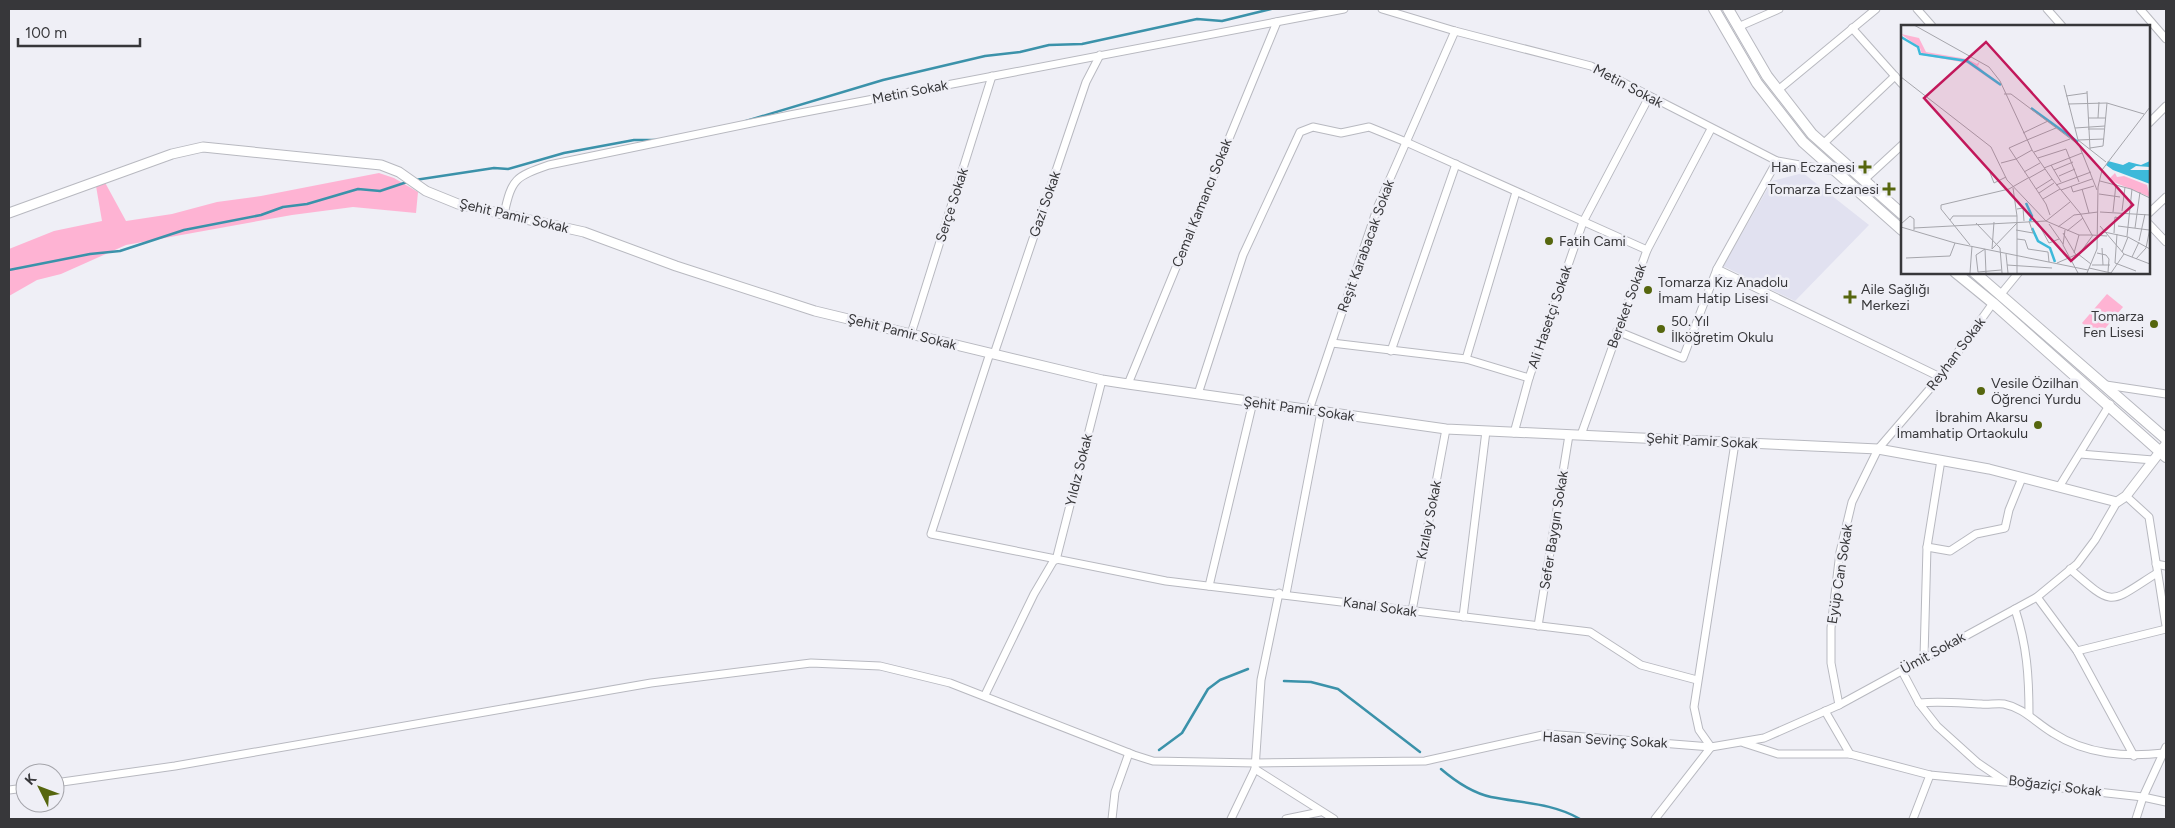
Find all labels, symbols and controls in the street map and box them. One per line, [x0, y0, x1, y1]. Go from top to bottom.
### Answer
scale bar [18, 15, 140, 47]
text: 100 m [25, 24, 67, 42]
inset map [1901, 25, 2150, 274]
street label: Metin Sokak [1590, 61, 1666, 112]
street label: Metin Sokak [871, 76, 949, 108]
street label: Cemal Kamancı Sokak [1168, 136, 1236, 270]
place label: Han Eczanesi [1771, 159, 1855, 176]
marker: Han Eczanesi [1859, 161, 1871, 173]
street label: Serçe Sokak [932, 166, 972, 244]
street label: Gazi Sokak [1026, 169, 1064, 239]
street label: Reşit Karabacak Sokak [1334, 177, 1398, 315]
place label: Tomarza Eczanesi [1768, 181, 1879, 198]
marker: Tomarza Eczanesi [1883, 183, 1895, 195]
street label: Şehit Pamir Sokak [458, 195, 571, 237]
place label: Fatih Cami [1559, 233, 1626, 250]
marker: Fatih Cami [1543, 235, 1555, 247]
street label: Bereket Sokak [1604, 261, 1650, 351]
street label: Ali Hasetçi Sokak [1524, 263, 1576, 371]
place label: Tomarza Kız Anadolu İmam Hatip Lisesi [1658, 274, 1788, 307]
place label: Aile Sağlığı Merkezi [1861, 281, 1930, 314]
marker: Tomarza Kız Anadolu İmam Hatip Lisesi [1642, 284, 1654, 296]
marker: Aile Sağlığı Merkezi [1843, 290, 1857, 304]
place label: Tomarza Fen Lisesi [2083, 308, 2144, 341]
street label: Şehit Pamir Sokak [846, 310, 958, 354]
place label: 50. Yıl İlköğretim Okulu [1671, 313, 1774, 346]
street label: Reyhan Sokak [1923, 314, 1989, 394]
marker: Tomarza Fen Lisesi [2148, 318, 2160, 330]
marker: 50. Yıl İlköğretim Okulu [1655, 323, 1667, 335]
place label: Vesile Özilhan Öğrenci Yurdu [1991, 375, 2081, 408]
marker: Vesile Özilhan Öğrenci Yurdu [1975, 385, 1987, 397]
street label: Şehit Pamir Sokak [1242, 393, 1356, 425]
place label: İbrahim Akarsu İmamhatip Ortaokulu [1896, 409, 2028, 442]
marker: İbrahim Akarsu İmamhatip Ortaokulu [2032, 419, 2044, 431]
street label: Şehit Pamir Sokak [1646, 430, 1758, 452]
street label: Yıldız Sokak [1062, 432, 1096, 508]
street label: Sefer Baygın Sokak [1536, 469, 1572, 591]
street label: Kızılay Sokak [1413, 479, 1445, 561]
street label: Eyüp Can Sokak [1824, 523, 1856, 625]
street label: Kanal Sokak [1342, 593, 1418, 621]
street label: Ümit Sokak [1898, 628, 1968, 678]
street label: Hasan Sevinç Sokak [1542, 728, 1668, 752]
north arrow [15, 763, 65, 813]
text: K [21, 770, 41, 789]
street label: Boğaziçi Sokak [2007, 772, 2103, 800]

